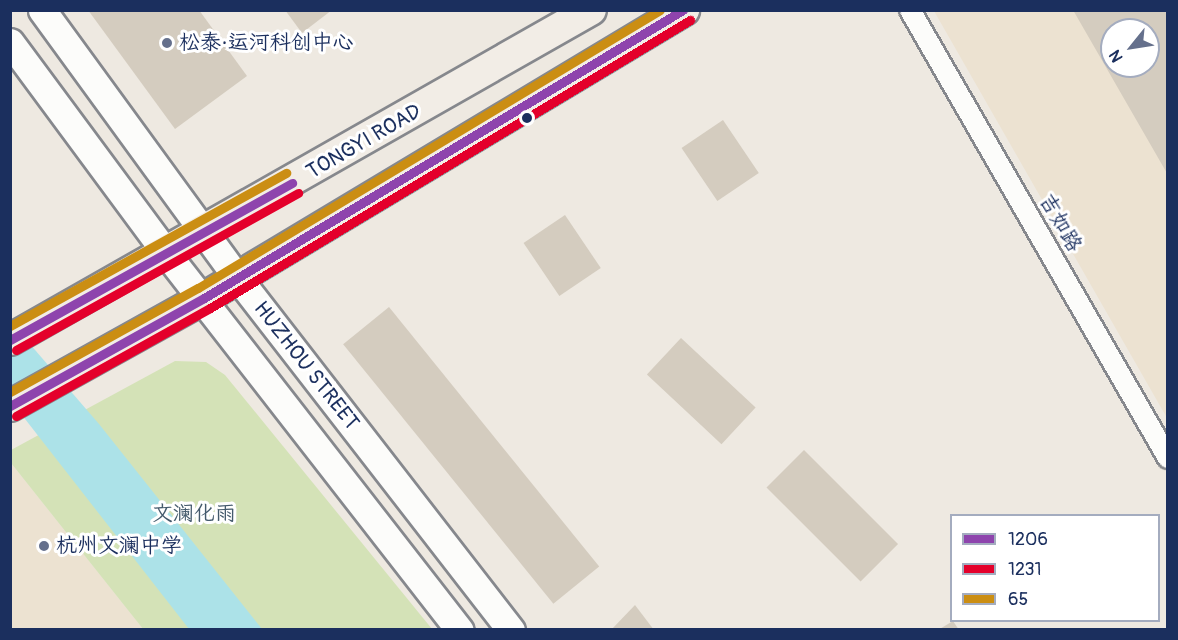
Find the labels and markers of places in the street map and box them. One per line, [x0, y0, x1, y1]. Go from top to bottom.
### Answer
place label: 松泰·运河科创中心 [179, 30, 354, 56]
marker: 松泰·运河科创中心 [160, 36, 174, 50]
unlabelled marker [521, 112, 533, 124]
place label: 杭州文澜中学 [56, 533, 182, 559]
marker: 杭州文澜中学 [37, 539, 51, 553]

